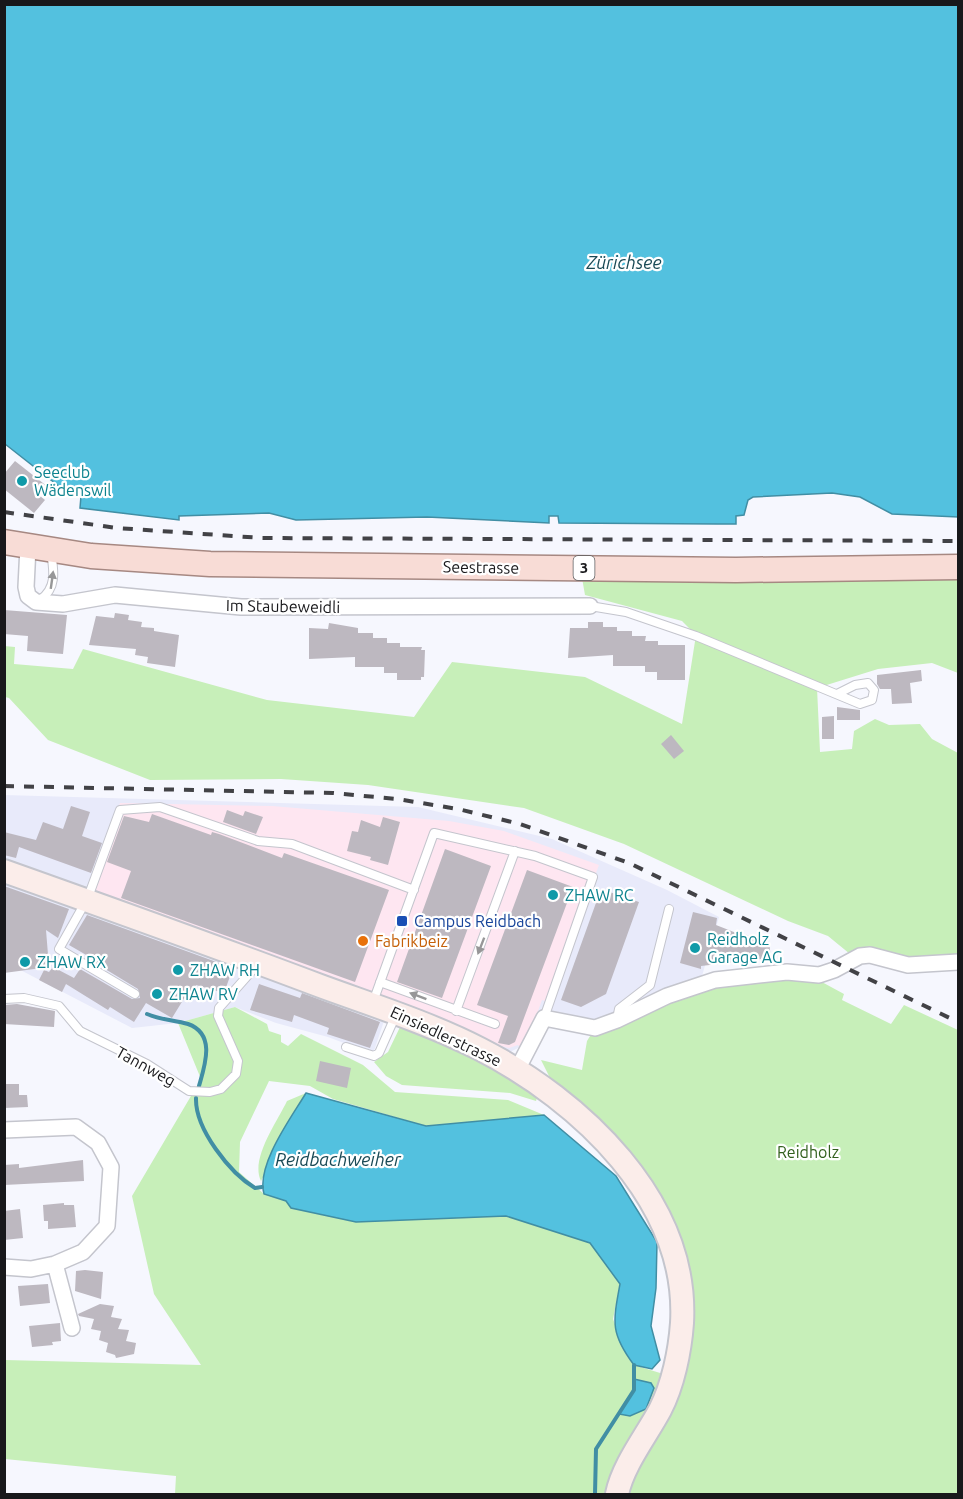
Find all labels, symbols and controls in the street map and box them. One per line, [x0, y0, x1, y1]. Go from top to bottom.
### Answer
water label: Zürichsee [585, 252, 662, 272]
place label: Seeclub Wädenswil [34, 463, 111, 499]
marker: Seeclub Wädenswil [15, 474, 29, 488]
road number: 3 [574, 556, 594, 580]
street label: Seestrasse [443, 557, 519, 577]
one-way arrow [47, 570, 56, 589]
street label: Im Staubeweidli [226, 596, 340, 616]
place label: ZHAW RC [565, 886, 634, 904]
marker: ZHAW RC [546, 888, 560, 902]
place label: Campus Reidbach [414, 912, 541, 930]
marker: Campus Reidbach [395, 914, 409, 928]
place label: Reidholz Garage AG [707, 930, 783, 966]
place label: Fabrikbeiz [375, 932, 448, 950]
marker: Fabrikbeiz [356, 934, 370, 948]
one-way arrow [476, 937, 485, 955]
marker: Reidholz Garage AG [688, 941, 702, 955]
place label: ZHAW RX [37, 953, 106, 971]
marker: ZHAW RX [18, 955, 32, 969]
place label: ZHAW RH [190, 961, 260, 979]
marker: ZHAW RH [171, 963, 185, 977]
place label: ZHAW RV [169, 985, 238, 1003]
marker: ZHAW RV [150, 987, 164, 1001]
one-way arrow [409, 991, 427, 1001]
street label: Einsiedlerstrasse [388, 1002, 504, 1070]
street label: Tannweg [113, 1042, 179, 1090]
park label: Reidholz [777, 1143, 839, 1161]
water label: Reidbachweiher [275, 1149, 402, 1169]

